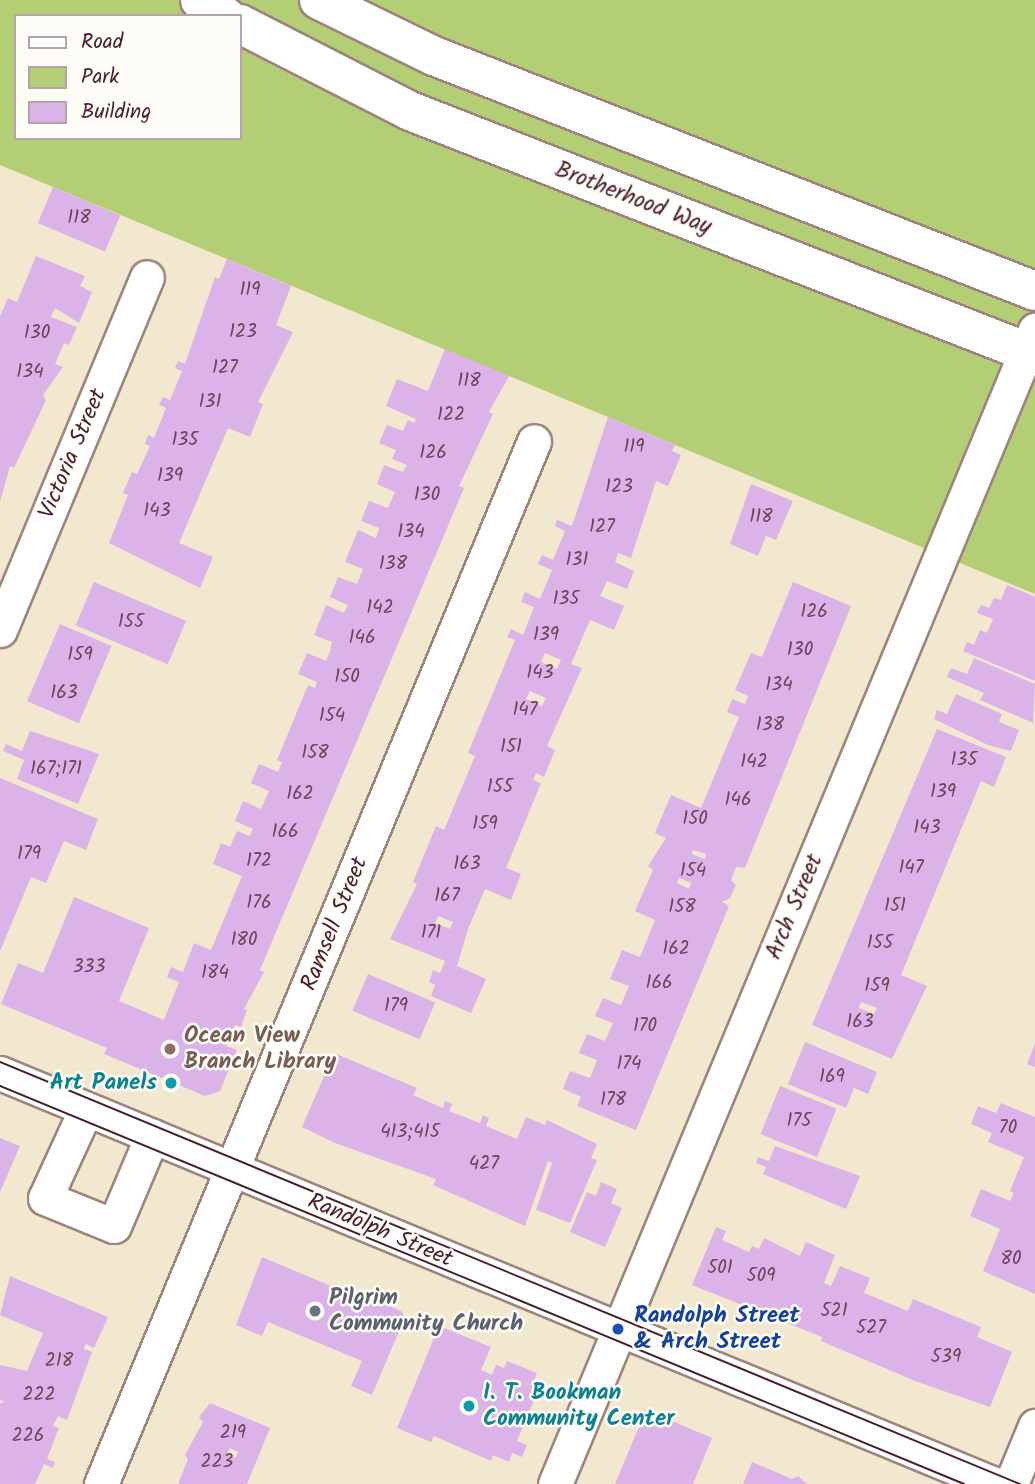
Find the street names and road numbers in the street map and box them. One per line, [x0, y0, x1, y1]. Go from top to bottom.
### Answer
street label: Brotherhood Way [551, 156, 715, 242]
street label: Victoria Street [33, 385, 113, 523]
street label: Arch Street [760, 850, 830, 964]
street label: Ramsell Street [296, 853, 374, 995]
street label: Randolph Street [303, 1188, 457, 1274]

